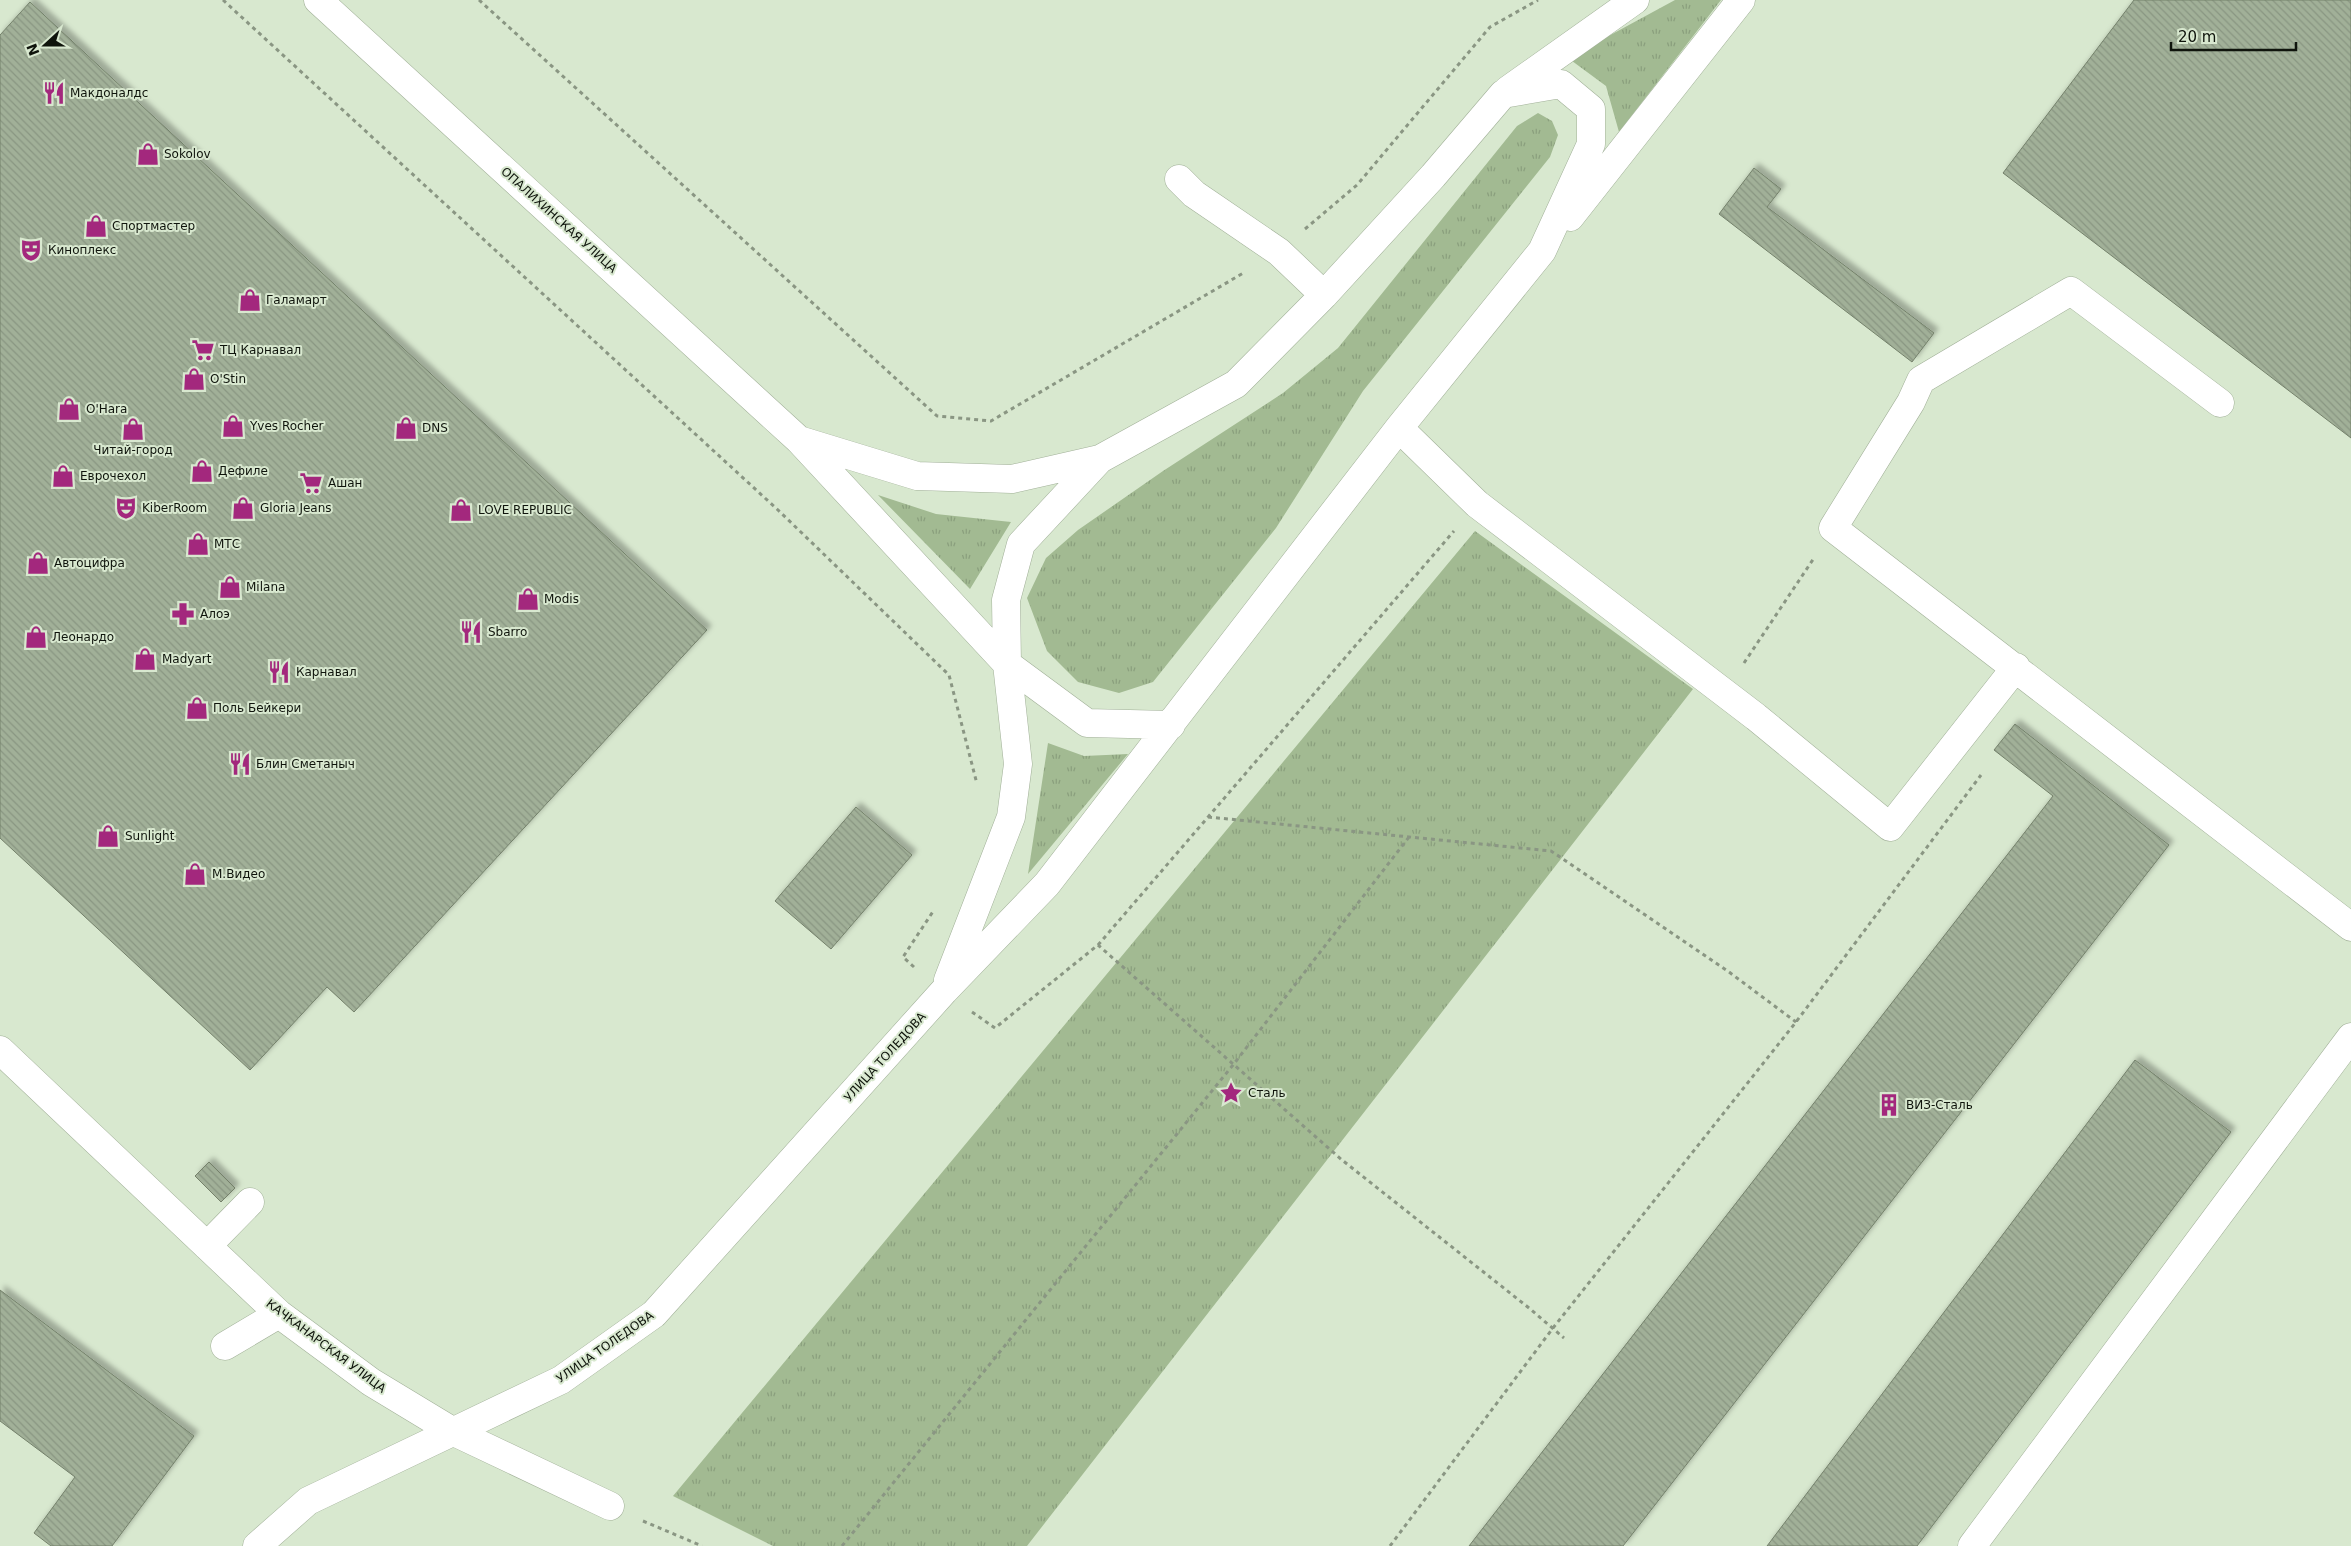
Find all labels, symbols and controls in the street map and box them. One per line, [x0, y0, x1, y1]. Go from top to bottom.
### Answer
north arrow [20, 20, 70, 70]
scale bar [2171, 20, 2296, 52]
text: 20 m [2178, 28, 2216, 46]
text: N [23, 41, 42, 58]
restaurant icon: Макдоналдс [41, 80, 67, 106]
place label: Макдоналдс [70, 86, 148, 100]
shop icon: Sokolov [135, 141, 161, 167]
place label: Sokolov [164, 147, 211, 161]
street label: ОПАЛИХИНСКАЯ УЛИЦА [498, 164, 620, 276]
shop icon: Спортмастер [83, 213, 109, 239]
place label: Спортмастер [112, 219, 195, 233]
theatre icon: Киноплекс [18, 237, 44, 263]
place label: Киноплекс [48, 243, 116, 257]
shop icon: Галамарт [237, 287, 263, 313]
place label: Галамарт [266, 293, 327, 307]
supermarket icon: ТЦ Карнавал [190, 337, 216, 363]
place label: ТЦ Карнавал [219, 343, 301, 357]
shop icon: O'Stin [181, 366, 207, 392]
place label: O'Stin [210, 372, 246, 386]
shop icon: O'Hara [56, 396, 82, 422]
place label: O'Hara [86, 402, 127, 416]
shop icon: Yves Rocher [220, 413, 246, 439]
shop icon: DNS [393, 415, 419, 441]
shop icon: Читай-город [120, 416, 146, 442]
place label: Yves Rocher [249, 419, 324, 433]
place label: DNS [422, 421, 448, 435]
place label: Читай-город [93, 443, 173, 457]
shop icon: Дефиле [189, 458, 215, 484]
shop icon: Еврочехол [50, 463, 76, 489]
place label: Дефиле [218, 464, 268, 478]
place label: Еврочехол [80, 469, 146, 483]
supermarket icon: Ашан [298, 470, 324, 496]
place label: Ашан [328, 476, 362, 490]
theatre icon: KiberRoom [113, 495, 139, 521]
shop icon: Gloria Jeans [230, 495, 256, 521]
shop icon: LOVE REPUBLIC [448, 497, 474, 523]
place label: KiberRoom [142, 501, 207, 515]
place label: Gloria Jeans [260, 501, 332, 515]
place label: LOVE REPUBLIC [478, 503, 572, 517]
shop icon: МТС [185, 531, 211, 557]
place label: МТС [214, 537, 240, 551]
shop icon: Автоцифра [25, 550, 51, 576]
place label: Автоцифра [54, 556, 125, 570]
shop icon: Milana [217, 574, 243, 600]
place label: Milana [246, 580, 285, 594]
shop icon: Modis [515, 586, 541, 612]
place label: Modis [544, 592, 579, 606]
pharmacy icon: Алоэ [170, 601, 196, 627]
place label: Алоэ [200, 607, 230, 621]
restaurant icon: Sbarro [458, 619, 484, 645]
shop icon: Леонардо [23, 624, 49, 650]
place label: Sbarro [488, 625, 527, 639]
place label: Леонардо [52, 630, 114, 644]
shop icon: Madyart [132, 646, 158, 672]
place label: Madyart [162, 652, 212, 666]
restaurant icon: Карнавал [266, 659, 292, 685]
place label: Карнавал [296, 665, 357, 679]
shop icon: Поль Бейкери [184, 695, 210, 721]
place label: Поль Бейкери [213, 701, 301, 715]
restaurant icon: Блин Сметаныч [227, 751, 253, 777]
place label: Блин Сметаныч [256, 757, 355, 771]
shop icon: Sunlight [95, 823, 121, 849]
place label: Sunlight [125, 829, 175, 843]
shop icon: М.Видео [182, 861, 208, 887]
place label: М.Видео [212, 867, 265, 881]
street label: УЛИЦА ТОЛЕДОВА [841, 1009, 929, 1105]
place icon: Сталь [1218, 1080, 1244, 1106]
place label: Сталь [1248, 1086, 1285, 1100]
building icon: ВИЗ-Сталь [1876, 1092, 1902, 1118]
place label: ВИЗ-Сталь [1906, 1098, 1973, 1112]
street label: КАЧКАНАРСКАЯ УЛИЦА [263, 1296, 389, 1396]
street label: УЛИЦА ТОЛЕДОВА [554, 1308, 657, 1386]

